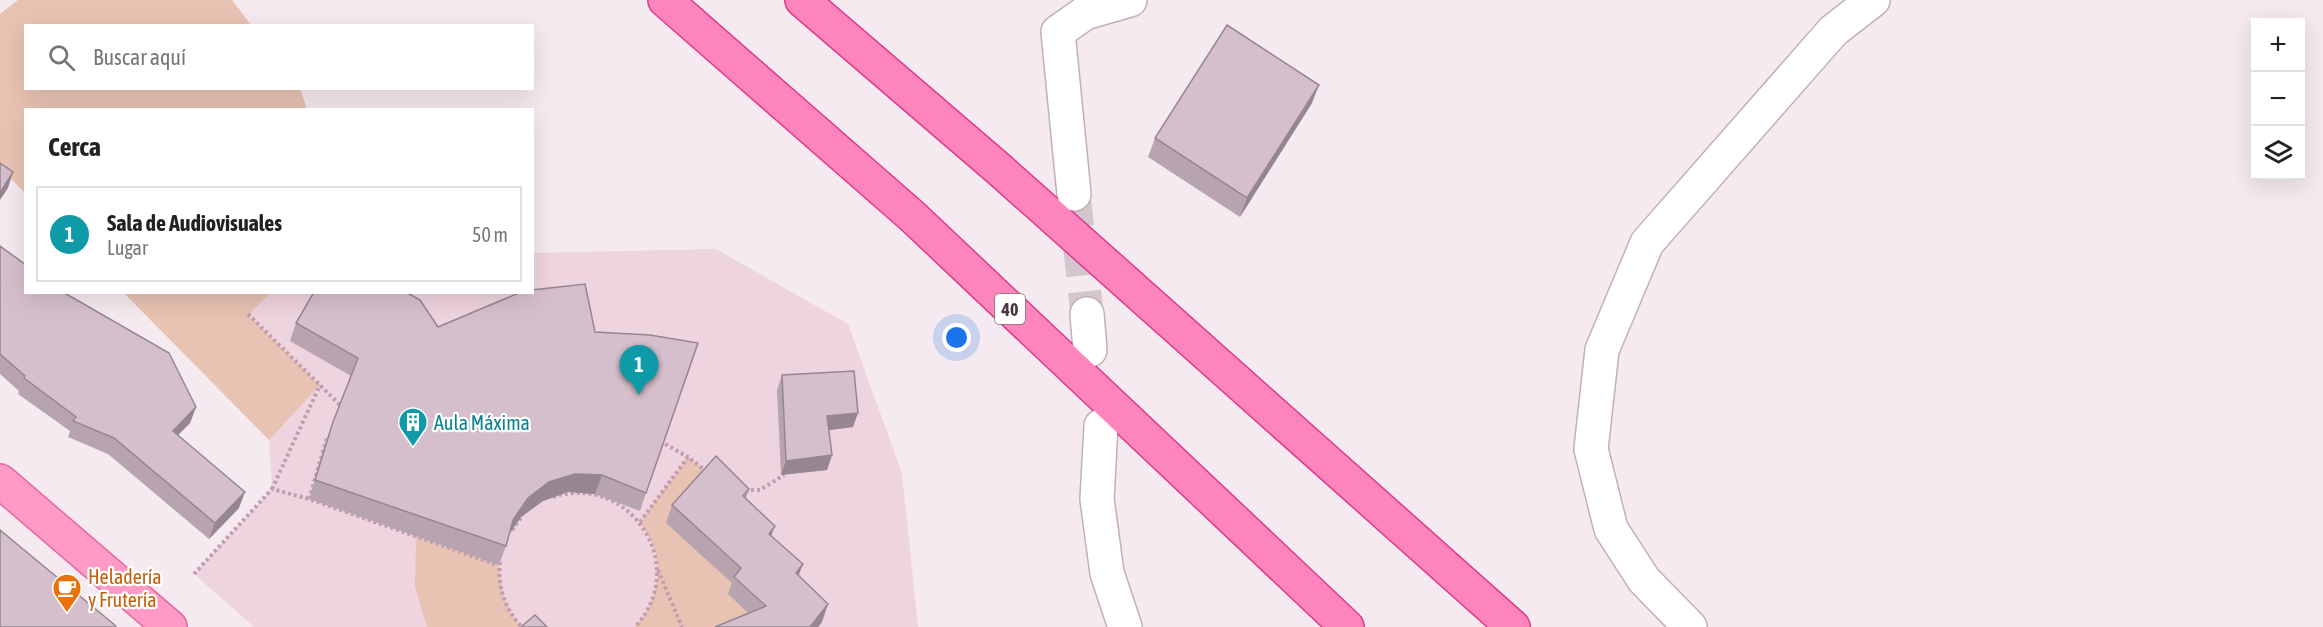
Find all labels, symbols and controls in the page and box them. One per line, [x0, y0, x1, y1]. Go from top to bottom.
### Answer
map controls [2251, 18, 2305, 180]
button: + [2251, 18, 2305, 72]
search box [24, 24, 534, 90]
icon: search [45, 41, 78, 74]
text: Buscar aquí [93, 44, 186, 70]
button: − [2251, 72, 2305, 126]
button: layers [2251, 126, 2305, 180]
text: Cerca [48, 132, 101, 162]
text: Sala de Audiovisuales [107, 210, 282, 236]
text: 1 [65, 223, 74, 246]
text: 50 m [472, 223, 508, 246]
text: Lugar [107, 236, 148, 259]
road number: 40 [995, 294, 1025, 324]
your location [942, 323, 971, 352]
pin: 1 [620, 346, 658, 395]
building icon: Aula Máxima [397, 406, 429, 448]
place label: Aula Máxima [434, 411, 530, 434]
place label: Heladería y Frutería [88, 565, 162, 611]
cafe icon: Heladería y Frutería [51, 572, 83, 614]

